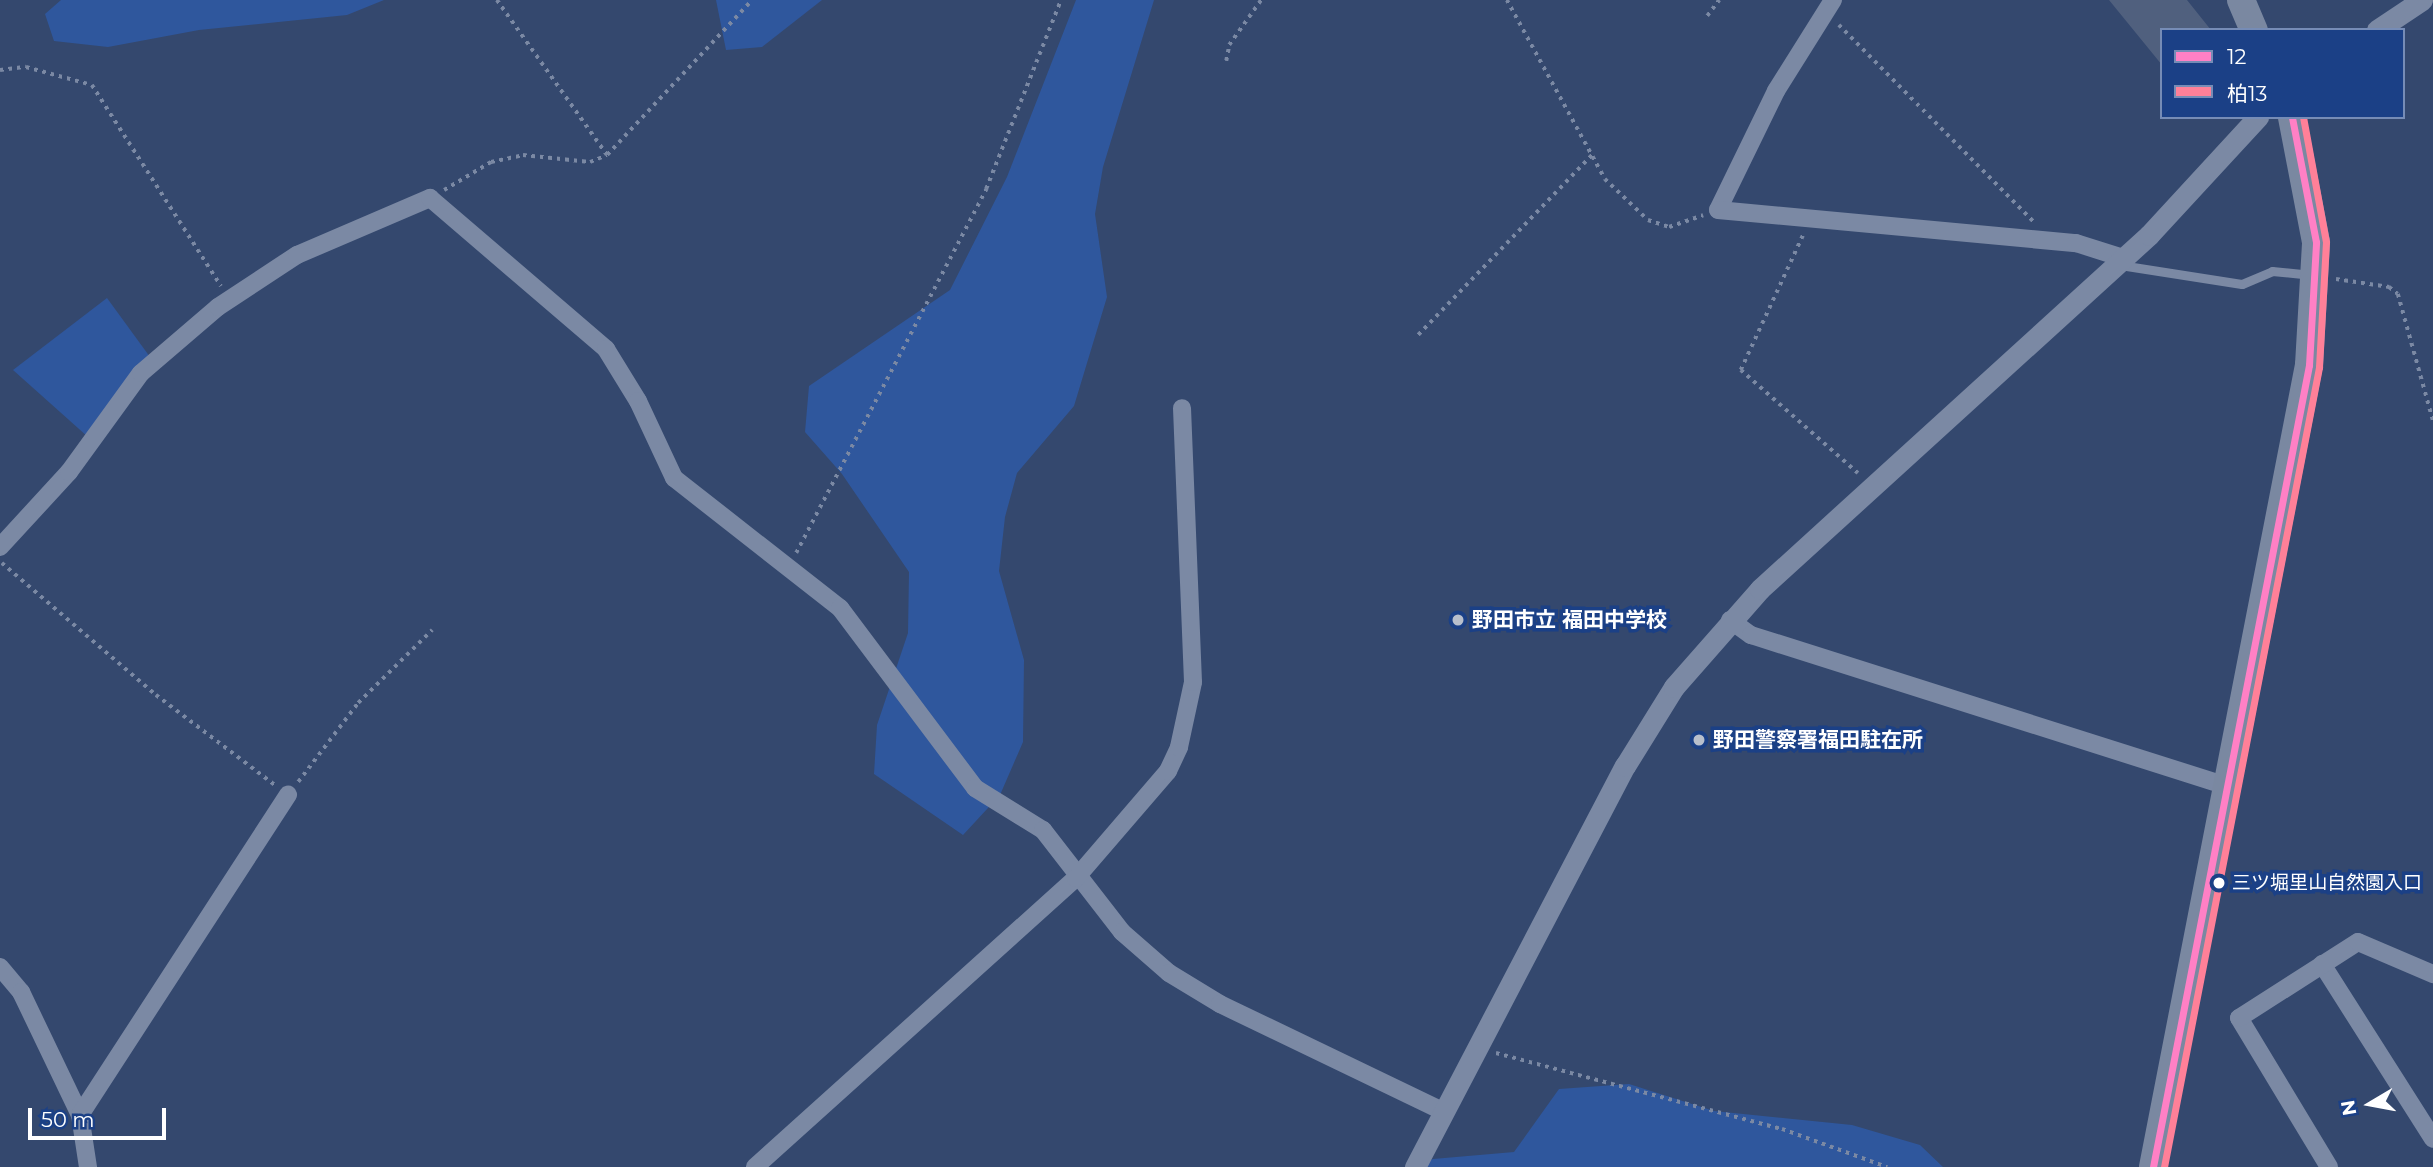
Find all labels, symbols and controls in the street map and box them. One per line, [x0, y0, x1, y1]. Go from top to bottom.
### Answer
legend [2160, 28, 2405, 119]
text: 12 [2227, 44, 2247, 69]
text: 柏13 [2227, 81, 2267, 106]
place label: 野田市立 福田中学校 [1472, 607, 1667, 633]
marker: 野田市立 福田中学校 [1450, 612, 1466, 628]
place label: 野田警察署福田駐在所 [1713, 727, 1923, 753]
marker: 野田警察署福田駐在所 [1691, 732, 1707, 748]
place label: 三ツ堀里山自然園入口 [2232, 872, 2422, 894]
marker: 三ツ堀里山自然園入口 [2212, 876, 2226, 890]
north arrow [2335, 1069, 2405, 1139]
scale bar [32, 1094, 170, 1138]
text: N [2336, 1098, 2361, 1117]
text: 50 m [41, 1107, 95, 1132]

